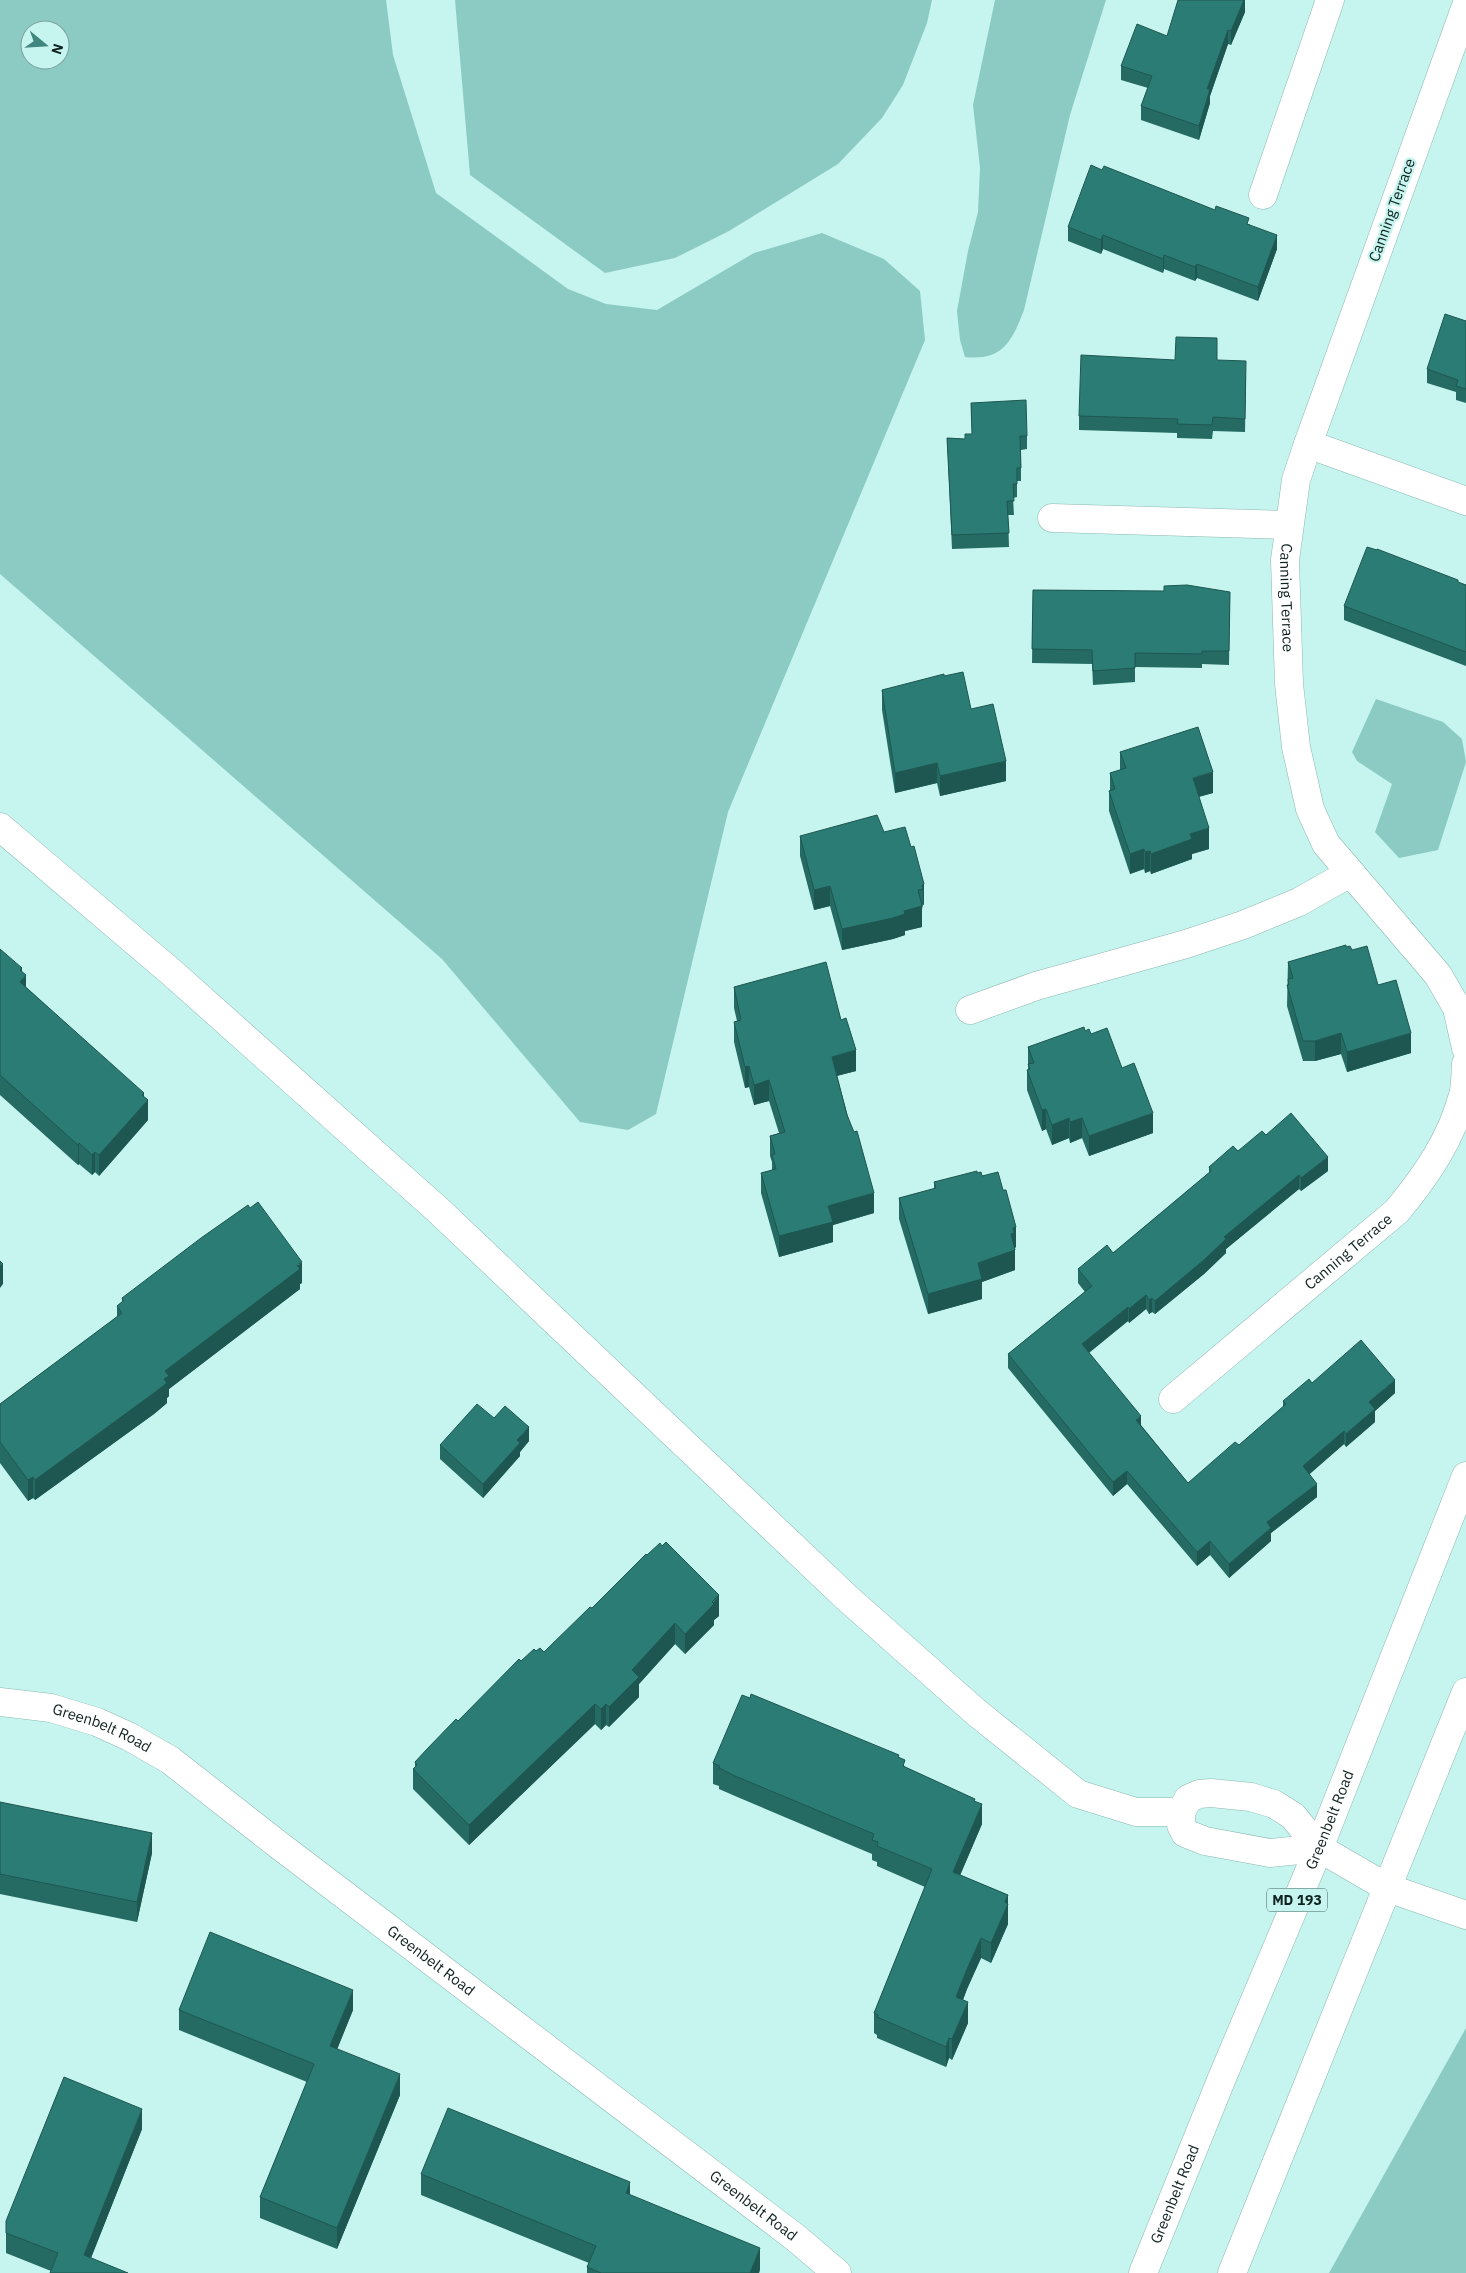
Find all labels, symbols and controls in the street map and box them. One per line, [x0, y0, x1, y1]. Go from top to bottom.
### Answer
north arrow [20, 20, 70, 70]
text: N [47, 41, 67, 57]
street label: Canning Terrace [1364, 156, 1419, 264]
street label: Canning Terrace [1276, 542, 1298, 652]
street label: Canning Terrace [1300, 1209, 1396, 1294]
street label: Greenbelt Road [50, 1699, 155, 1756]
street label: Greenbelt Road [1301, 1768, 1358, 1872]
road number: MD 193 [1267, 1888, 1327, 1912]
street label: Greenbelt Road [384, 1921, 479, 2000]
street label: Greenbelt Road [1146, 2142, 1203, 2246]
street label: Greenbelt Road [706, 2166, 801, 2245]

